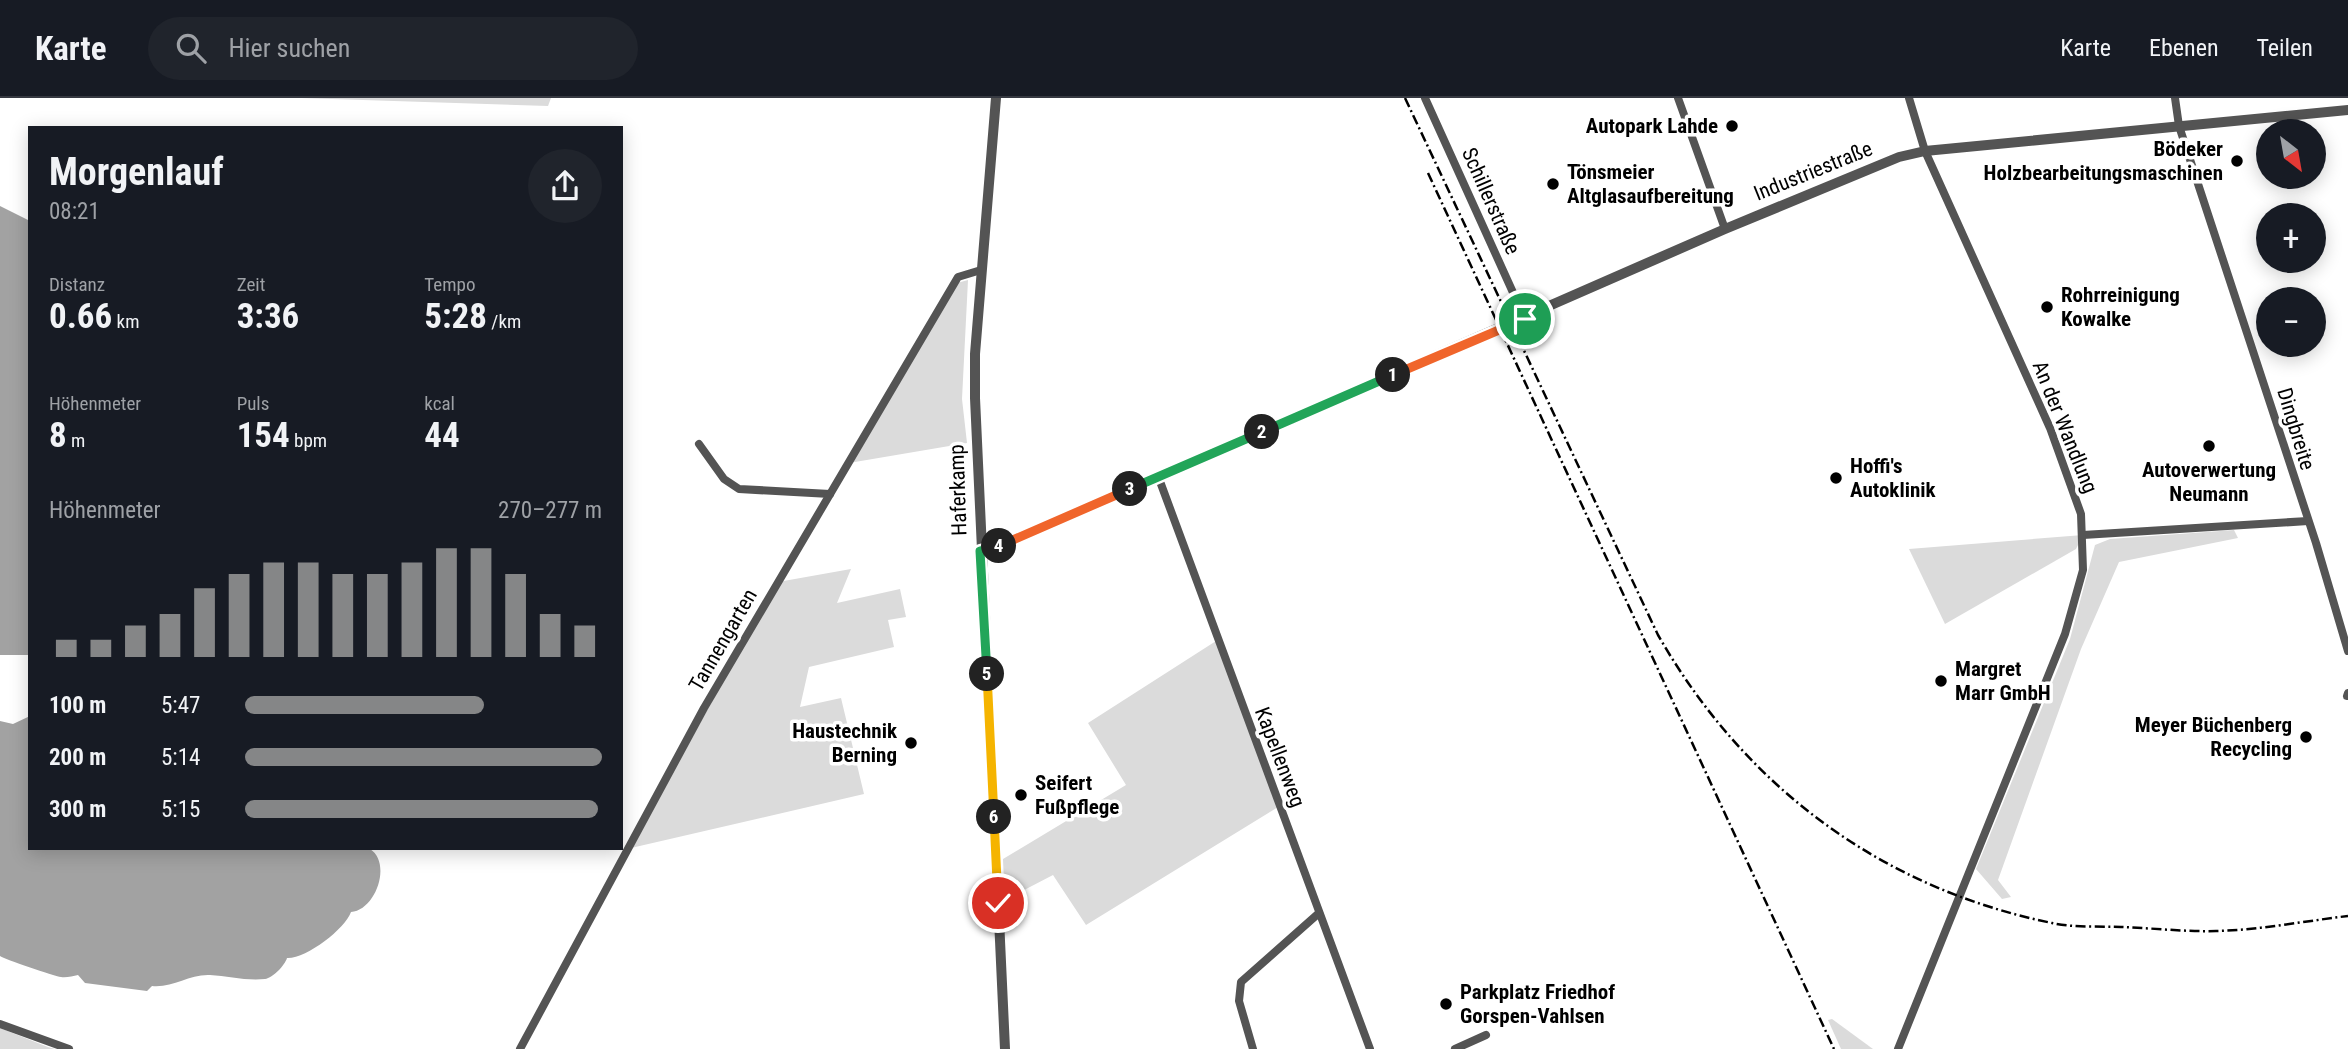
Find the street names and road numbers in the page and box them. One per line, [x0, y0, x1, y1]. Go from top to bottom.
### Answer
street label: Industriestraße [1750, 136, 1876, 206]
street label: Schillerstraße [1457, 144, 1525, 258]
street label: An der Wandlung [2028, 357, 2102, 497]
street label: Dingbreite [2272, 385, 2320, 473]
street label: Haferkamp [944, 444, 972, 536]
street label: Tannengarten [684, 585, 762, 695]
street label: Kapellenweg [1250, 704, 1310, 810]

